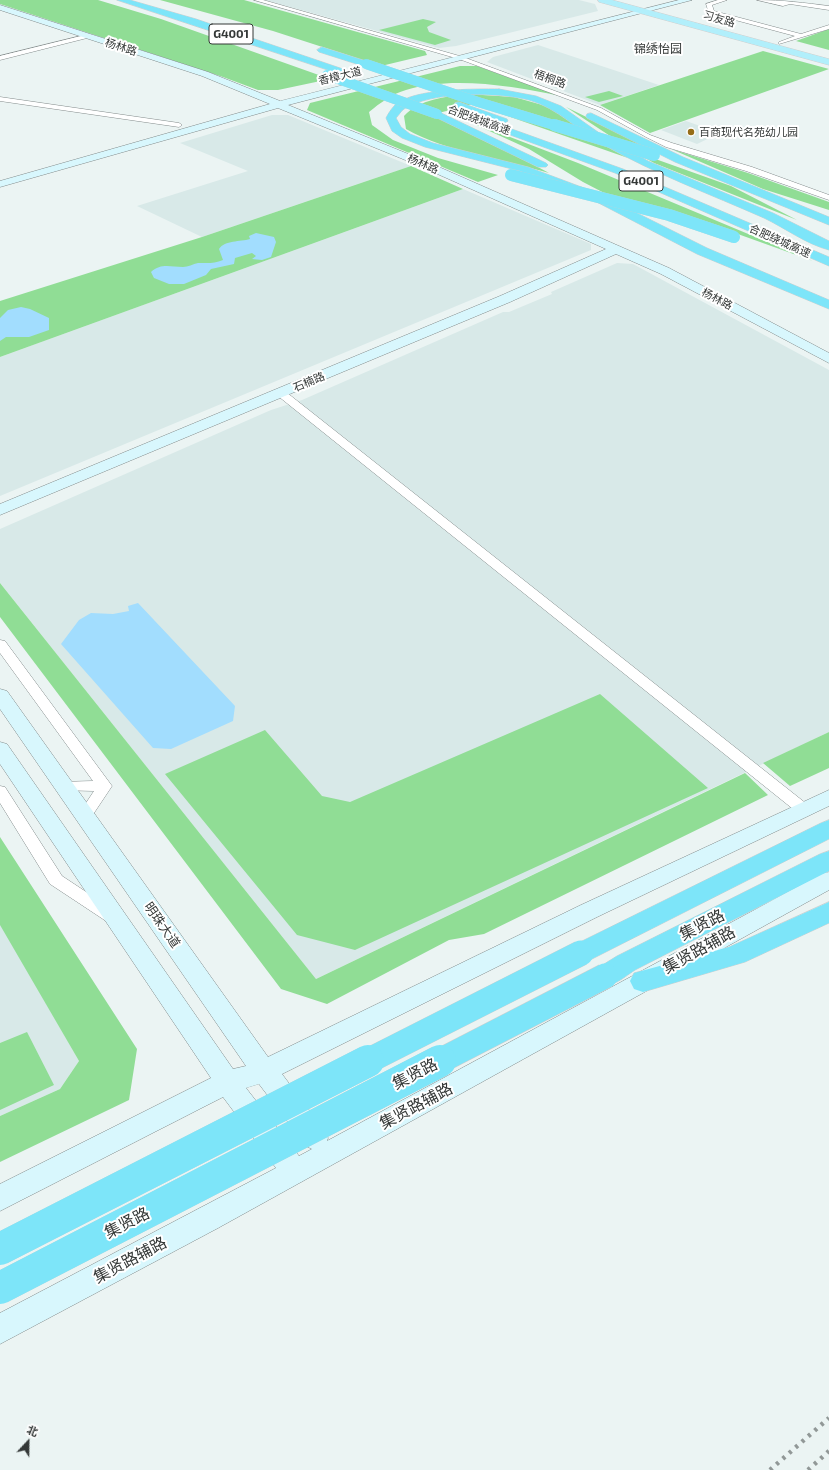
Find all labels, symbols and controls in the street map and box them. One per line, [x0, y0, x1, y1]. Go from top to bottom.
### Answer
street label: 习友路 [701, 8, 737, 30]
road number: G4001 [209, 24, 253, 44]
street label: 杨林路 [103, 36, 139, 58]
district label: 锦绣怡园 [634, 42, 682, 56]
street label: 香樟大道 [317, 64, 363, 88]
street label: 梧桐路 [532, 67, 568, 91]
street label: 合肥绕城高速 [446, 103, 512, 137]
place label: 百商现代名苑幼儿园 [699, 125, 798, 139]
marker: 百商现代名苑幼儿园 [686, 127, 696, 137]
street label: 杨林路 [405, 151, 441, 177]
road number: G4001 [619, 171, 663, 191]
street label: 合肥绕城高速 [747, 222, 813, 260]
street label: 杨林路 [699, 285, 735, 313]
street label: 石楠路 [291, 369, 327, 395]
street label: 明珠大道 [141, 899, 183, 951]
street label: 集贤路 [676, 906, 728, 944]
street label: 集贤路辅路 [659, 922, 739, 978]
street label: 集贤路 [389, 1055, 441, 1093]
street label: 集贤路辅路 [376, 1079, 456, 1133]
street label: 集贤路 [101, 1204, 153, 1242]
street label: 集贤路辅路 [90, 1233, 170, 1287]
north arrow [8, 1422, 48, 1462]
text: 北 [25, 1422, 40, 1438]

